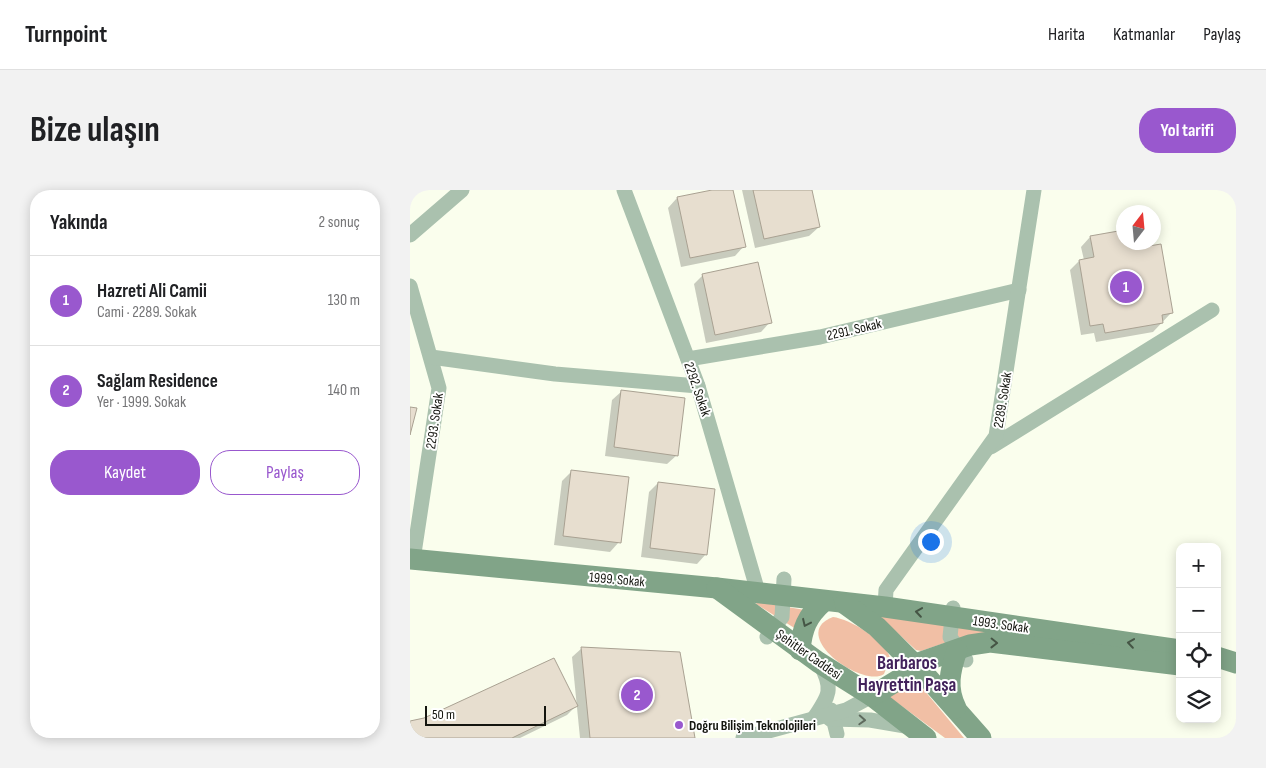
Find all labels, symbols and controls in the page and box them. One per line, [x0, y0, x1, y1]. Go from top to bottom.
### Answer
text: Turnpoint [25, 20, 107, 49]
text: Harita [1048, 24, 1085, 45]
text: Katmanlar [1113, 24, 1175, 45]
text: Paylaş [1203, 24, 1241, 45]
button: Yol tarifi [1139, 108, 1236, 153]
text: Bize ulaşın [30, 109, 160, 152]
north arrow [1116, 205, 1161, 250]
text: Yakında [50, 210, 107, 235]
text: 2 sonuç [319, 213, 360, 232]
pin: 1 [1110, 268, 1142, 306]
text: Hazreti Ali Camii [97, 280, 207, 303]
text: 1 [63, 291, 69, 310]
text: 130 m [328, 291, 360, 310]
text: Cami · 2289. Sokak [97, 303, 197, 322]
street label: 2291. Sokak [825, 315, 884, 344]
street label: 2292. Sokak [680, 360, 715, 419]
text: Sağlam Residence [97, 370, 218, 393]
street label: 2289. Sokak [990, 370, 1015, 429]
text: 2 [62, 381, 70, 400]
text: 140 m [328, 381, 360, 400]
street label: 2293. Sokak [422, 391, 447, 450]
text: Yer · 1999. Sokak [97, 393, 186, 412]
button: Kaydet [50, 450, 200, 495]
button: Paylaş [210, 450, 360, 495]
your location [918, 529, 944, 555]
map controls [1176, 543, 1221, 723]
button: + [1176, 543, 1221, 588]
street label: 1999. Sokak [588, 569, 646, 590]
button: − [1176, 588, 1221, 633]
one-way arrow [914, 608, 923, 618]
street label: 1993. Sokak [972, 612, 1030, 637]
one-way arrow [802, 618, 812, 627]
street label: Şehitler Caddesi [773, 626, 845, 683]
button: locate [1176, 633, 1221, 678]
one-way arrow [990, 638, 998, 648]
one-way arrow [1127, 638, 1135, 649]
district label: Barbaros Hayrettin Paşa [858, 652, 956, 697]
pin: 2 [621, 676, 653, 714]
button: layers [1176, 678, 1221, 723]
scale bar [425, 703, 546, 726]
text: 50 m [432, 706, 455, 723]
one-way arrow [859, 715, 867, 726]
place label: Doğru Bilişim Teknolojileri [689, 717, 816, 734]
marker: Doğru Bilişim Teknolojileri [673, 719, 685, 731]

